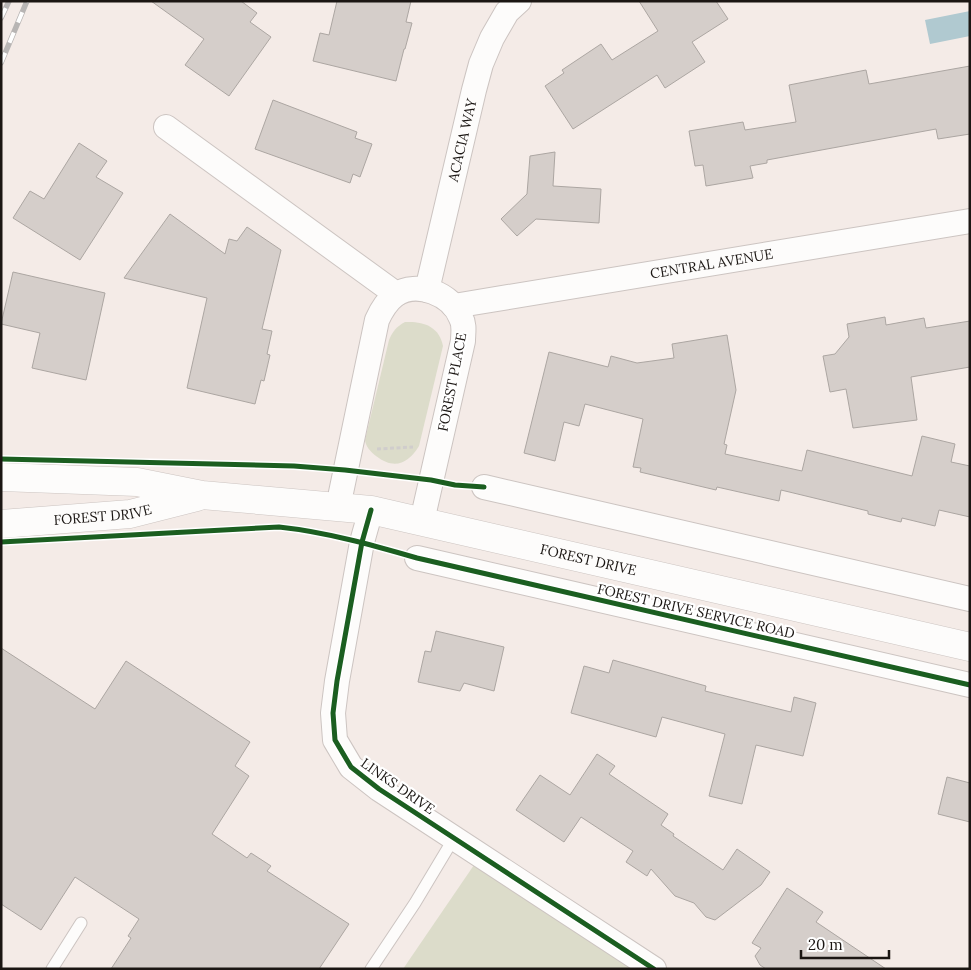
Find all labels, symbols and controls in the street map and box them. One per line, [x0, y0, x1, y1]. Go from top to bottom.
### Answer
street label: ACACIA WAY [444, 96, 481, 184]
street label: CENTRAL AVENUE [649, 245, 775, 283]
street label: FOREST PLACE [434, 331, 470, 433]
street label: FOREST DRIVE [53, 500, 154, 529]
street label: FOREST DRIVE [538, 540, 639, 580]
street label: FOREST DRIVE SERVICE ROAD [596, 579, 796, 643]
street label: LINKS DRIVE [358, 754, 439, 818]
scale bar [801, 928, 888, 960]
text: 20 m [808, 935, 843, 954]

